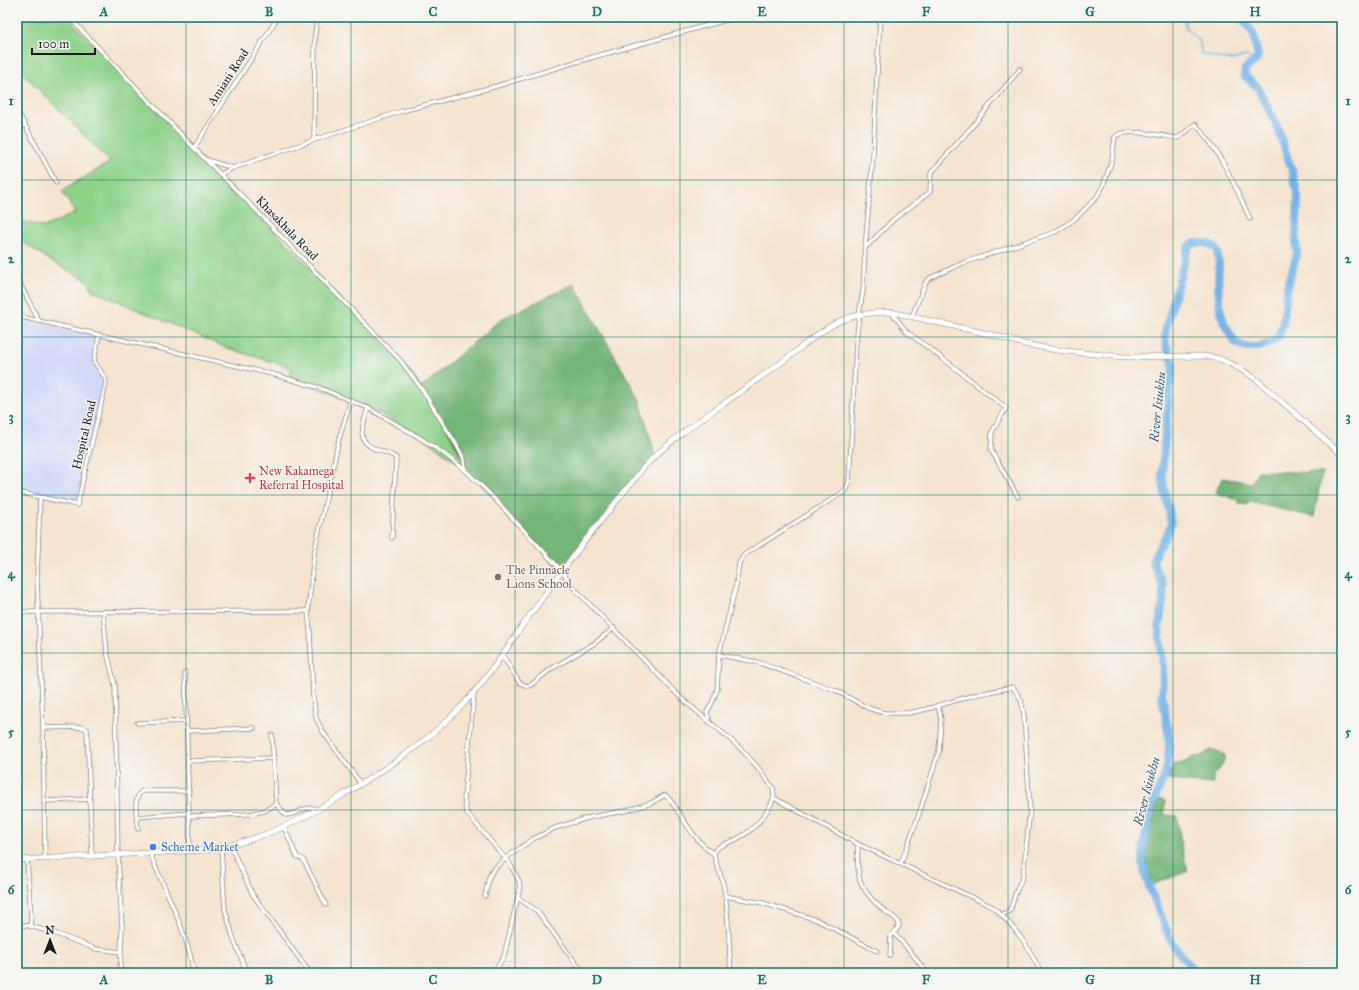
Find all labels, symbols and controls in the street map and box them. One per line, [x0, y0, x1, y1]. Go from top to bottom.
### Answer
text: A [99, 4, 109, 20]
text: B [265, 4, 274, 20]
text: C [429, 4, 438, 20]
text: D [592, 4, 602, 20]
text: E [757, 4, 767, 20]
text: F [922, 4, 931, 20]
text: G [1085, 4, 1095, 20]
text: H [1249, 4, 1261, 20]
scale bar [32, 30, 95, 56]
text: 100 m [38, 37, 69, 51]
street label: Amiani Road [204, 46, 251, 109]
text: 1 [8, 93, 14, 109]
text: 1 [1345, 93, 1351, 109]
street label: Khasakhala Road [253, 193, 321, 263]
text: 2 [8, 251, 15, 267]
text: 2 [1345, 251, 1352, 267]
water label: River Isiukhu [1146, 371, 1170, 444]
street label: Hospital Road [69, 399, 99, 471]
text: 3 [8, 409, 14, 425]
text: 3 [1345, 409, 1351, 425]
place label: New Kakamega Referral Hospital [259, 464, 345, 492]
marker: New Kakamega Referral Hospital [244, 472, 256, 484]
place label: The Pinnacle Lions School [506, 563, 573, 591]
text: 4 [7, 566, 15, 582]
text: 4 [1344, 566, 1352, 582]
marker: The Pinnacle Lions School [493, 572, 503, 582]
text: 5 [8, 724, 15, 740]
text: 5 [1345, 724, 1352, 740]
water label: River Isiukhu [1130, 755, 1164, 828]
place label: Scheme Market [161, 840, 240, 854]
marker: Scheme Market [148, 842, 158, 852]
text: 6 [8, 882, 16, 898]
text: 6 [1345, 882, 1353, 898]
north arrow [30, 920, 70, 960]
text: N [45, 924, 55, 937]
text: A [99, 972, 109, 988]
text: B [265, 972, 274, 988]
text: C [429, 972, 438, 988]
text: D [592, 972, 602, 988]
text: E [757, 972, 767, 988]
text: F [922, 972, 931, 988]
text: G [1085, 972, 1095, 988]
text: H [1249, 972, 1261, 988]

